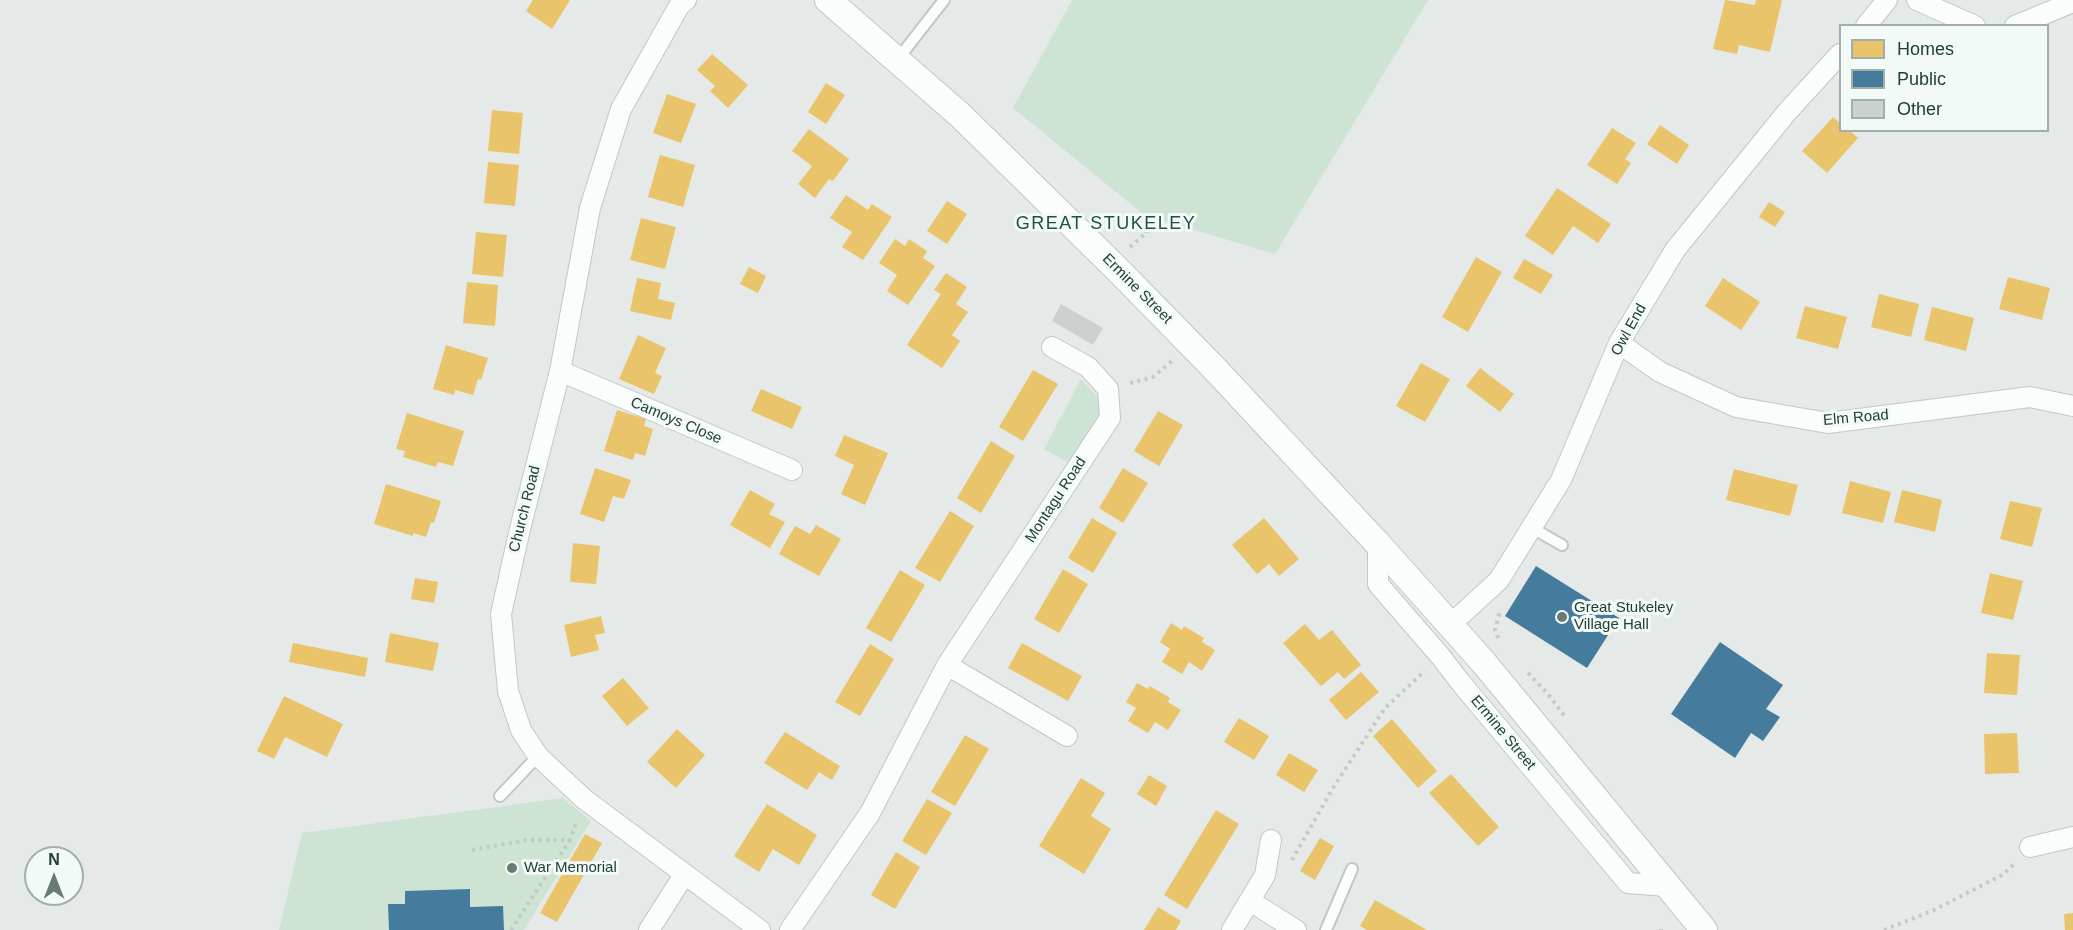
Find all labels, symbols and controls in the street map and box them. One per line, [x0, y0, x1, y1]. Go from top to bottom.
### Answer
legend [1839, 24, 2049, 132]
text: Homes [1897, 39, 1954, 59]
text: Public [1897, 69, 1946, 89]
text: Other [1897, 99, 1942, 119]
district label: GREAT STUKELEY [1016, 213, 1196, 235]
street label: Ermine Street [1098, 250, 1176, 328]
street label: Owl End [1607, 301, 1651, 359]
street label: Camoys Close [628, 394, 724, 448]
street label: Elm Road [1822, 406, 1890, 430]
street label: Montagu Road [1022, 454, 1090, 546]
street label: Church Road [506, 464, 544, 554]
place label: Great Stukeley Village Hall [1574, 599, 1673, 634]
marker: Great Stukeley Village Hall [1555, 610, 1569, 624]
street label: Ermine Street [1467, 692, 1539, 774]
north arrow [24, 846, 84, 906]
text: N [48, 851, 60, 868]
place label: War Memorial [524, 859, 617, 877]
marker: War Memorial [505, 861, 519, 875]

